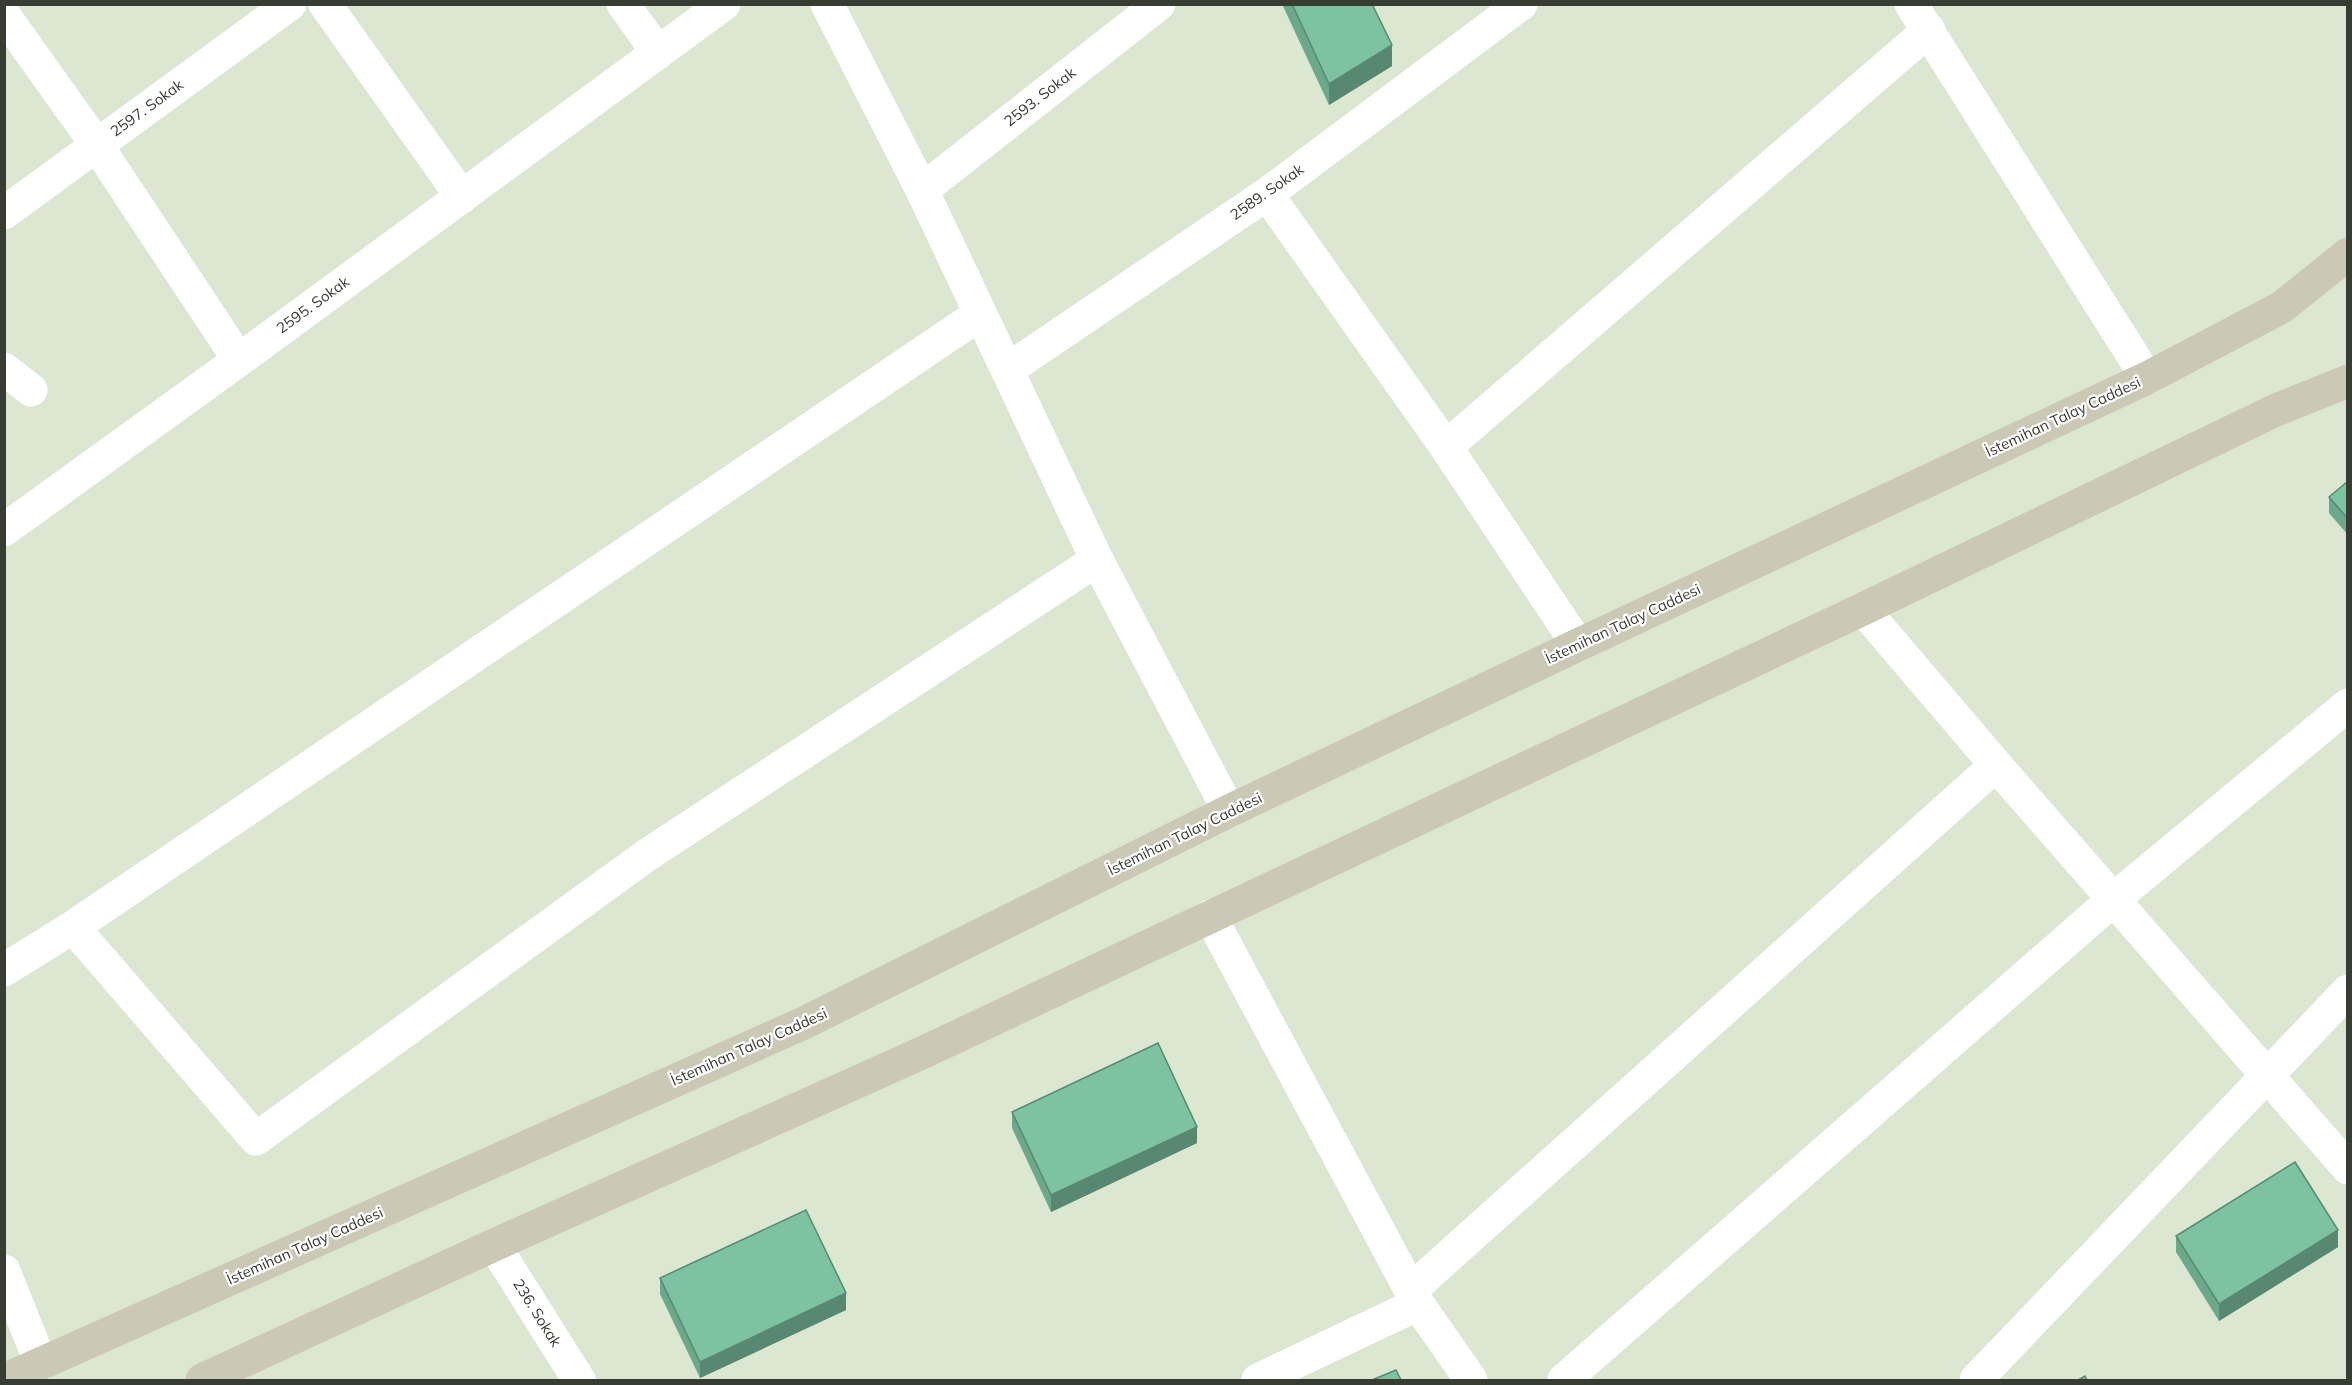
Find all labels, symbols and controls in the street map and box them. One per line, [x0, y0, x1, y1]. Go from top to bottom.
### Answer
street label: 2593. Sokak [1000, 63, 1079, 130]
street label: 2597. Sokak [106, 75, 187, 140]
street label: 2589. Sokak [1226, 159, 1307, 224]
street label: 2595. Sokak [272, 272, 353, 337]
street label: İstemihan Talay Caddesi [1982, 372, 2144, 461]
street label: İstemihan Talay Caddesi [1542, 579, 1704, 668]
street label: İstemihan Talay Caddesi [1105, 788, 1265, 879]
street label: İstemihan Talay Caddesi [668, 1003, 830, 1090]
street label: İstemihan Talay Caddesi [224, 1202, 386, 1289]
street label: 236. Sokak [509, 1275, 566, 1350]

